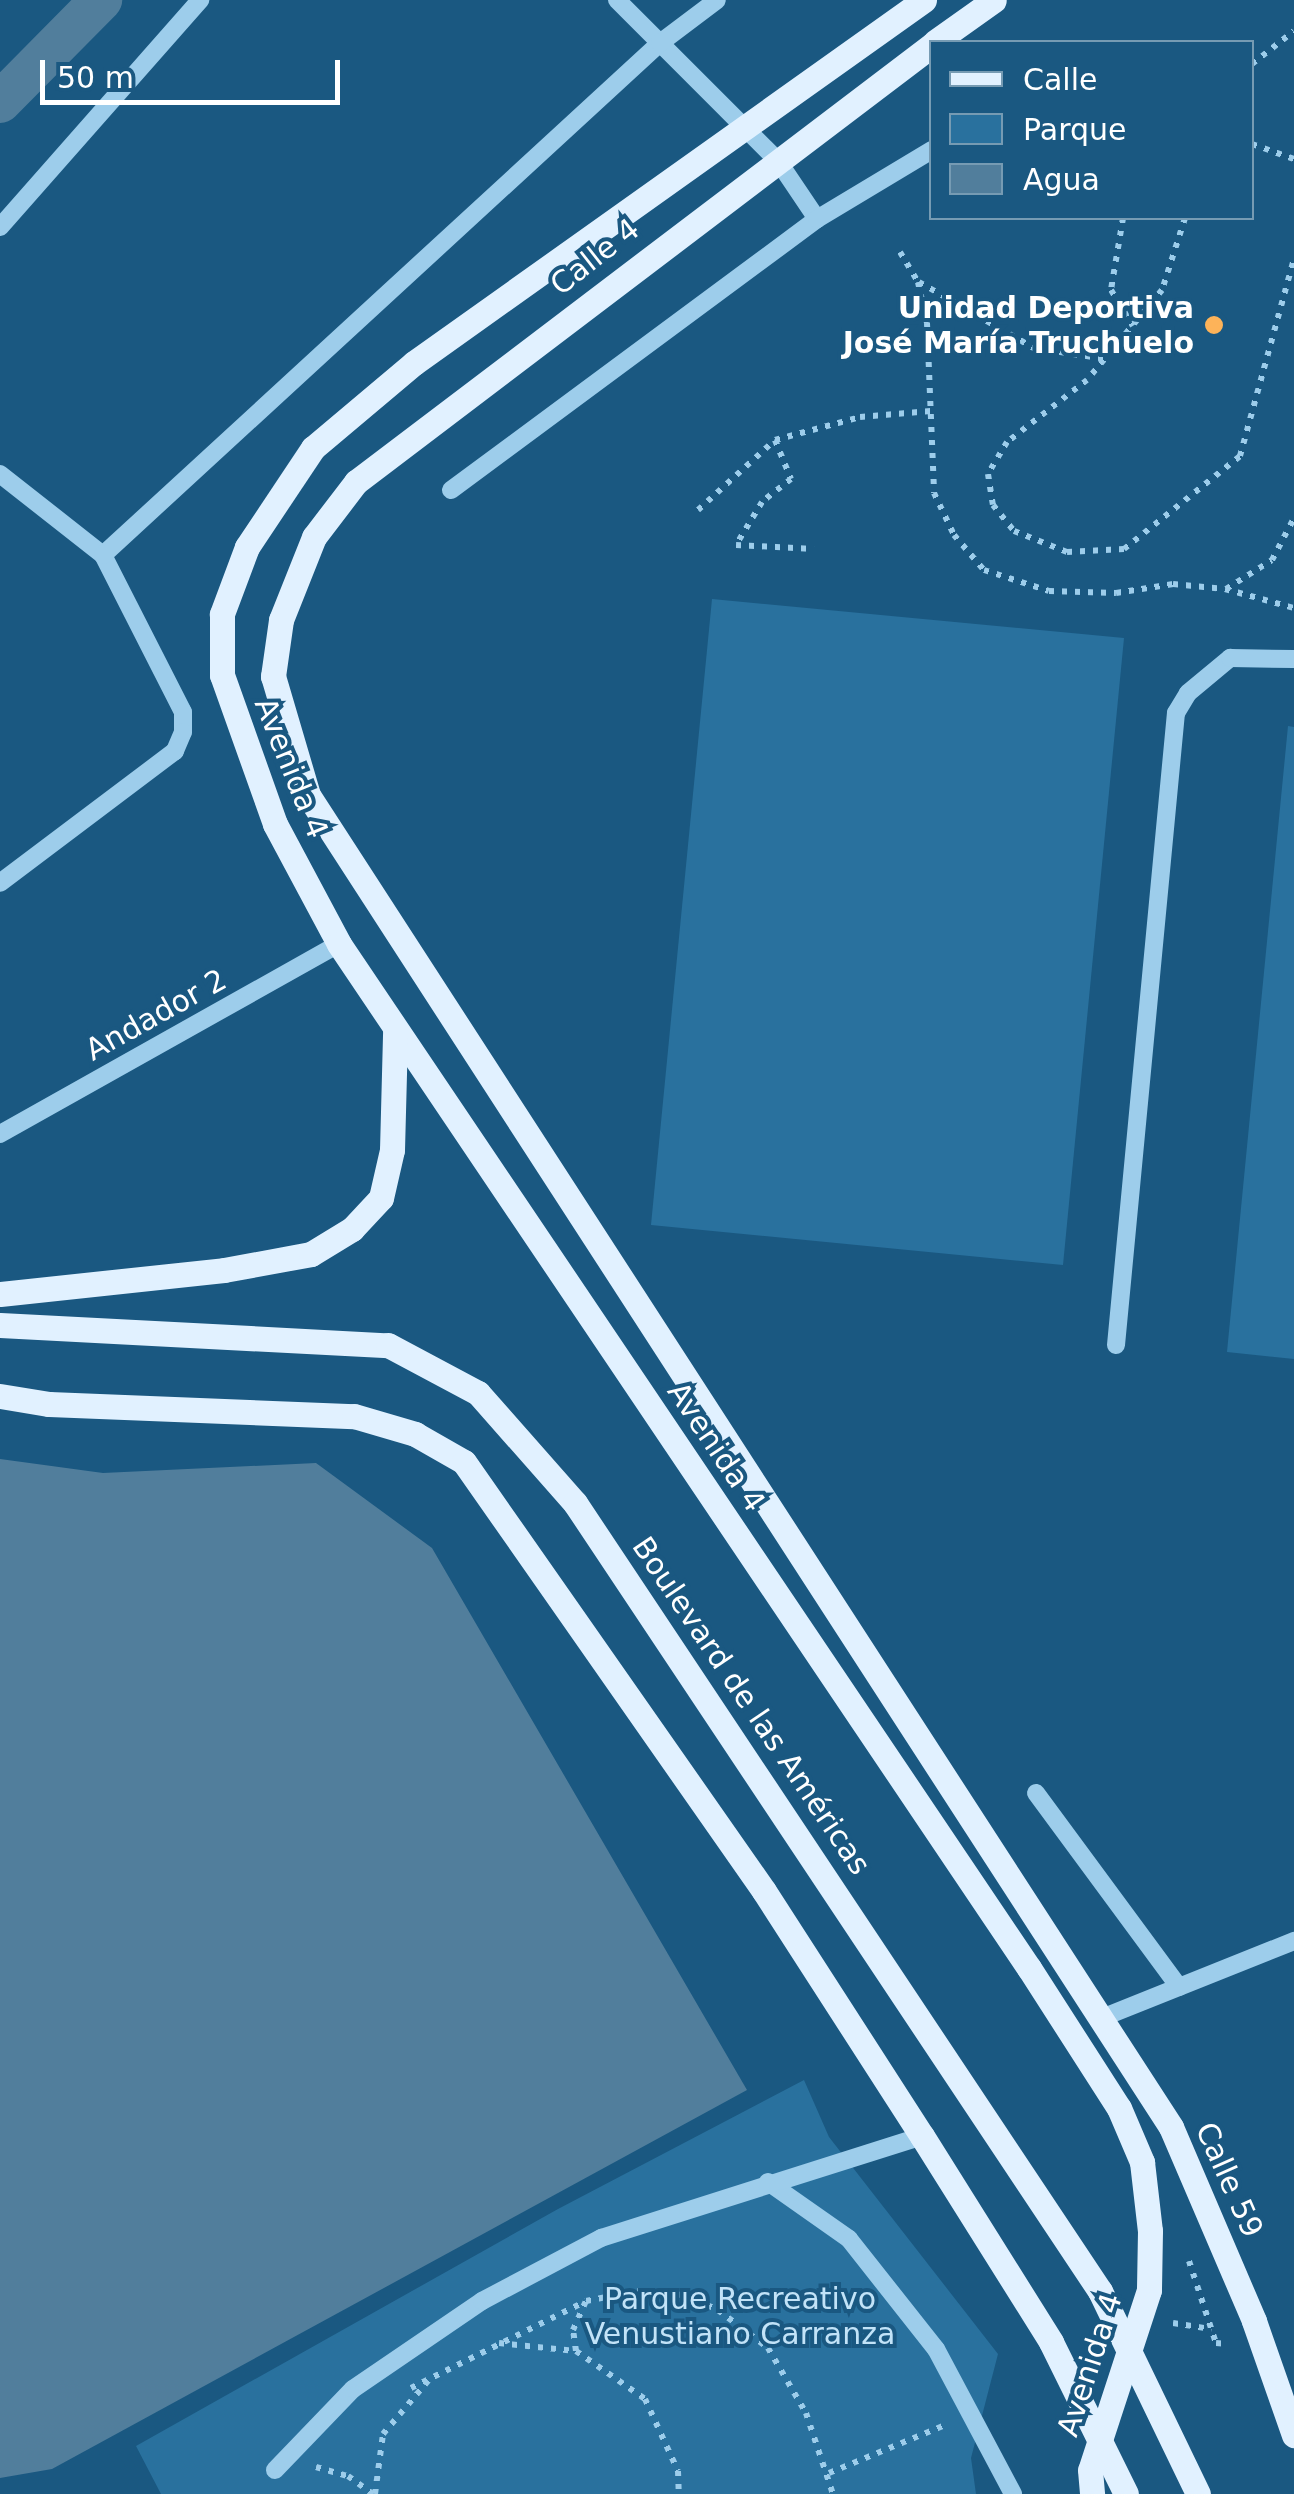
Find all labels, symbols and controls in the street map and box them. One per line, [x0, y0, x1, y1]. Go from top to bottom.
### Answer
scale bar [45, 40, 345, 102]
legend [929, 40, 1254, 220]
text: 50 m [57, 60, 134, 95]
text: Calle [1023, 62, 1097, 97]
text: Parque [1023, 112, 1126, 147]
text: Agua [1023, 162, 1100, 197]
street label: Calle 4 [543, 211, 647, 303]
place label: Unidad Deportiva José María Truchuelo [843, 290, 1194, 360]
marker: Unidad Deportiva José María Truchuelo [1203, 314, 1225, 336]
street label: Avenida 4 [247, 692, 335, 844]
street label: Andador 2 [79, 962, 233, 1068]
street label: Avenida 4 [660, 1375, 772, 1519]
street label: Boulevard de las Américas [624, 1530, 878, 1882]
street label: Calle 59 [1188, 2117, 1270, 2243]
park label: Parque Recreativo Venustiano Carranza [585, 2281, 895, 2352]
street label: Avenida 4 [1050, 2289, 1130, 2441]

